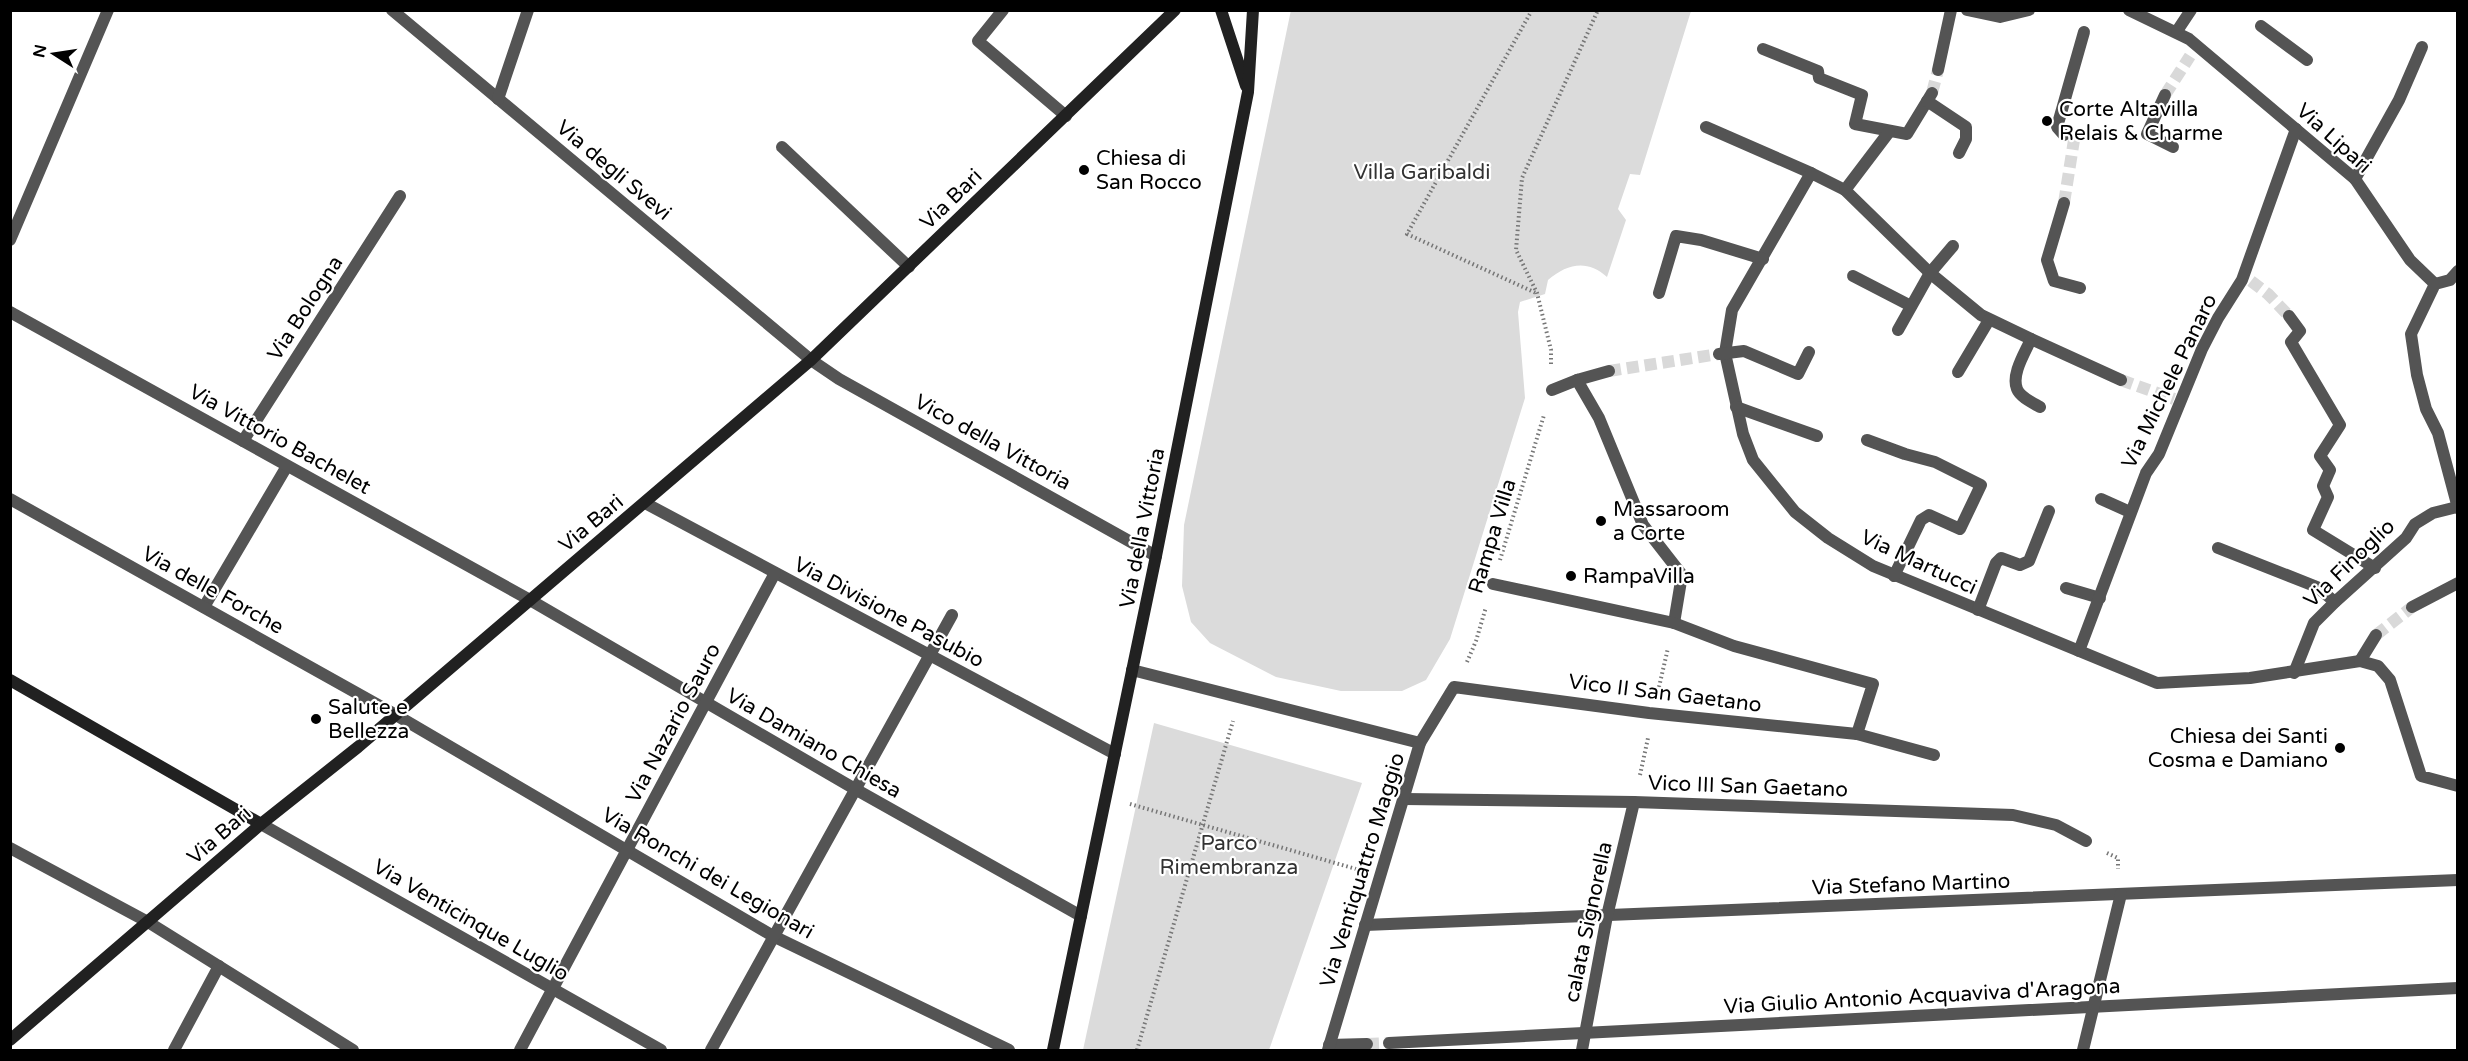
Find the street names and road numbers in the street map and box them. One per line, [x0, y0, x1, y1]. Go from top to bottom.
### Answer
street label: Via Lipari [2291, 98, 2376, 179]
street label: Via degli Svevi [551, 115, 676, 226]
street label: Via Bari [915, 164, 988, 235]
street label: Via Bologna [262, 251, 349, 365]
street label: Via Michele Panaro [2116, 290, 2223, 473]
street label: Via Vittorio Bachelet [184, 379, 375, 500]
street label: Vico della Vittoria [910, 389, 1075, 496]
street label: Via della Vittoria [1115, 446, 1170, 611]
street label: Rampa Villa [1463, 476, 1522, 596]
street label: Via Bari [554, 489, 629, 558]
street label: Via Finoglio [2299, 514, 2400, 613]
street label: Via Martucci [1857, 525, 1981, 600]
street label: Via delle Forche [138, 541, 288, 640]
street label: Via Divisione Pasubio [789, 552, 988, 673]
street label: Via Nazario Sauro [621, 639, 726, 807]
street label: Vico II San Gaetano [1567, 669, 1763, 718]
street label: Via Damiano Chiesa [722, 683, 906, 804]
street label: Via Ventiquattro Maggio [1315, 750, 1410, 991]
street label: Vico III San Gaetano [1647, 771, 1849, 802]
street label: Via Bari [182, 801, 256, 870]
street label: Via Ronchi dei Legionari [597, 802, 818, 944]
street label: calata Signorella [1559, 839, 1618, 1005]
street label: Via Venticinque Luglio [368, 854, 573, 987]
street label: Via Stefano Martino [1811, 869, 2011, 900]
street label: Via Giulio Antonio Acquaviva d'Aragona [1723, 974, 2121, 1019]

